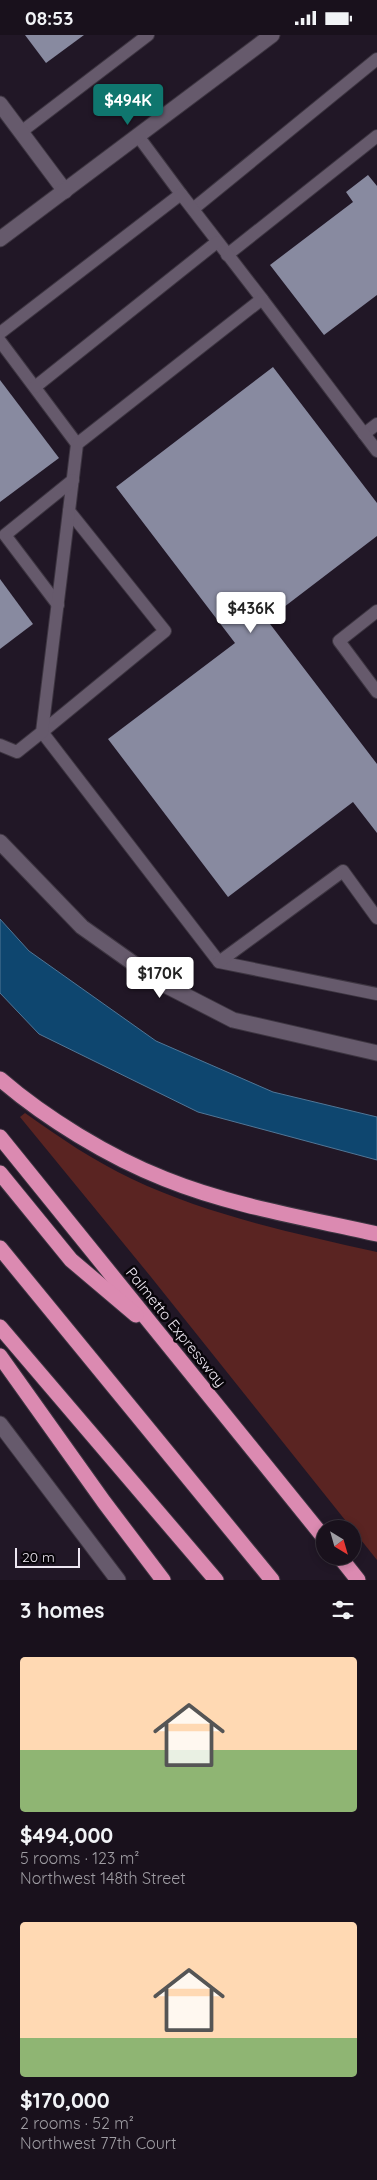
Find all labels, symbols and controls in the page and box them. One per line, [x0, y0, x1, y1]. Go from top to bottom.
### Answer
text: 08:53 [25, 6, 73, 30]
pin: $494K [93, 83, 163, 126]
text: $494K [104, 90, 152, 110]
pin: $436K [216, 591, 286, 634]
text: $436K [228, 598, 274, 618]
pin: $170K [125, 957, 195, 999]
text: $170K [138, 963, 182, 983]
street label: Palmetto Expressway [122, 1263, 230, 1391]
north arrow [316, 1520, 361, 1565]
map controls [316, 1520, 361, 1565]
scale bar [15, 1545, 80, 1568]
text: 20 m [22, 1548, 55, 1566]
icon: filters [329, 1596, 357, 1624]
text: 3 homes [20, 1597, 104, 1623]
icon: home [144, 1690, 234, 1780]
text: $494,000 [20, 1822, 113, 1848]
text: 5 rooms · 123 m² [20, 1848, 139, 1868]
text: Northwest 148th Street [20, 1868, 186, 1888]
icon: home [144, 1955, 234, 2045]
text: $170,000 [20, 2087, 110, 2113]
text: 2 rooms · 52 m² [20, 2113, 134, 2133]
text: Northwest 77th Court [20, 2133, 176, 2153]

